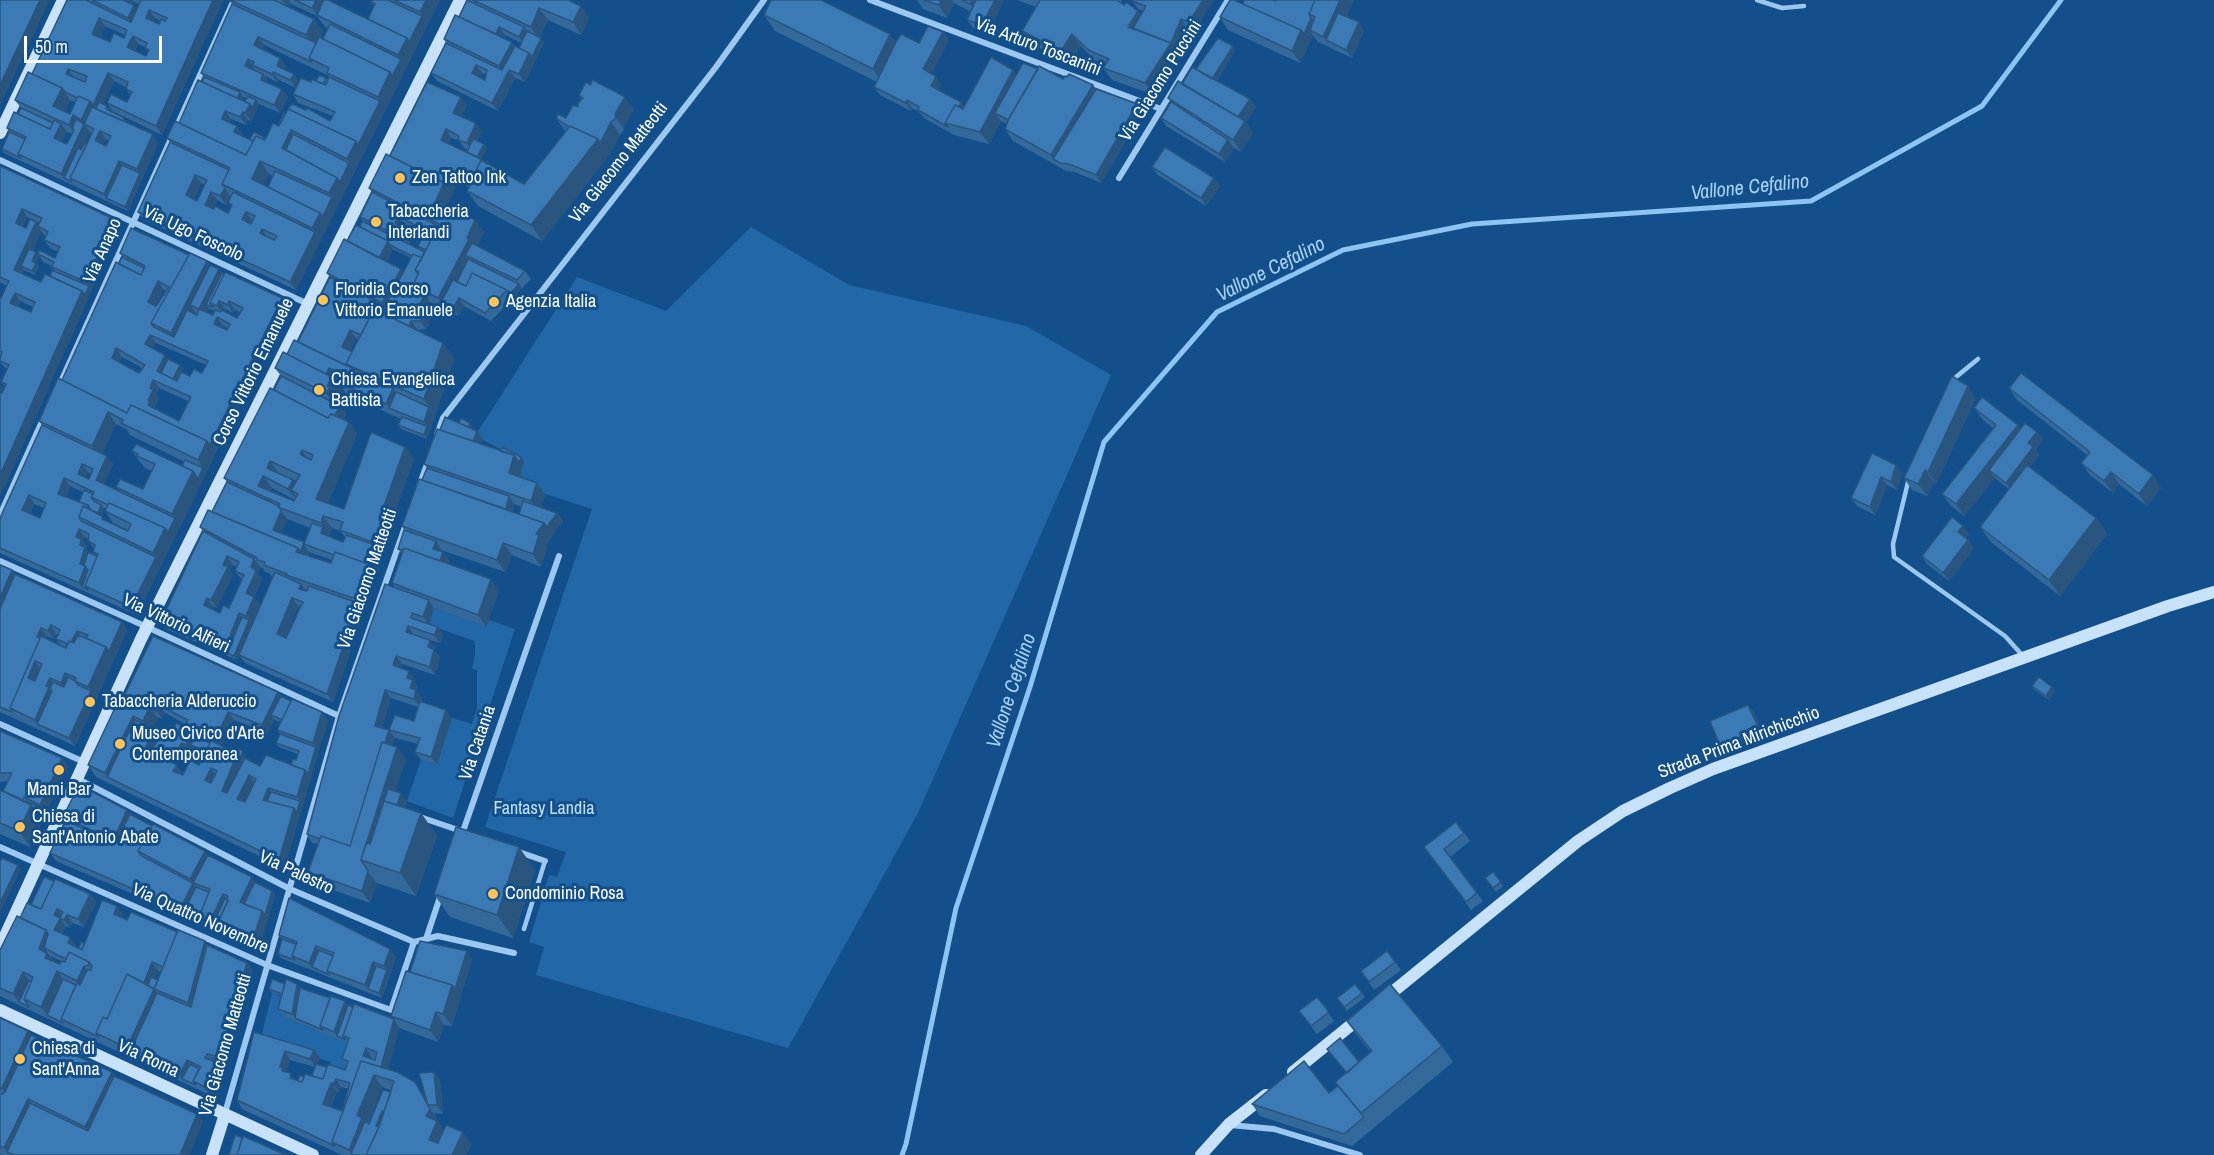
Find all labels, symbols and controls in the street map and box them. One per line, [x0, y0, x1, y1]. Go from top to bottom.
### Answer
street label: Via Arturo Toscanini [972, 13, 1104, 81]
street label: Via Giacomo Puccini [1115, 16, 1207, 146]
scale bar [27, 24, 165, 62]
text: 50 m [35, 34, 68, 59]
street label: Via Giacomo Matteotti [565, 98, 673, 228]
place label: Zen Tattoo Ink [412, 167, 506, 189]
water label: Vallone Cefalino [1690, 170, 1810, 206]
marker: Zen Tattoo Ink [393, 171, 407, 185]
street label: Via Ugo Foscolo [139, 201, 247, 267]
place label: Tabaccheria Interlandi [388, 201, 469, 244]
street label: Via Anapo [79, 215, 127, 287]
marker: Tabaccheria Interlandi [369, 215, 383, 229]
water label: Vallone Cefalino [1213, 232, 1329, 308]
place label: Floridia Corso Vittorio Emanuele [335, 279, 453, 322]
place label: Agenzia Italia [506, 291, 596, 313]
marker: Floridia Corso Vittorio Emanuele [316, 293, 330, 307]
street label: Corso Vittorio Emanuele [209, 295, 299, 449]
marker: Agenzia Italia [487, 295, 501, 309]
place label: Chiesa Evangelica Battista [331, 369, 455, 412]
marker: Chiesa Evangelica Battista [312, 383, 326, 397]
street label: Via Giacomo Matteotti [334, 506, 402, 652]
street label: Via Vittorio Alfieri [119, 590, 233, 658]
water label: Vallone Cefalino [982, 631, 1042, 751]
place label: Tabaccheria Alderuccio [102, 691, 257, 713]
marker: Tabaccheria Alderuccio [83, 695, 97, 709]
street label: Strada Prima Mirichicchio [1655, 702, 1823, 784]
street label: Via Catania [455, 703, 501, 783]
place label: Museo Civico d'Arte Contemporanea [132, 723, 264, 766]
marker: Museo Civico d'Arte Contemporanea [113, 737, 127, 751]
marker: Mami Bar [52, 763, 66, 777]
place label: Mami Bar [27, 779, 91, 801]
park label: Fantasy Landia [493, 798, 595, 820]
place label: Chiesa di Sant'Antonio Abate [32, 806, 159, 848]
marker: Chiesa di Sant'Antonio Abate [13, 820, 27, 834]
street label: Via Palestro [255, 846, 337, 900]
street label: Via Quattro Novembre [128, 879, 272, 959]
place label: Condominio Rosa [505, 883, 624, 905]
marker: Condominio Rosa [486, 887, 500, 901]
street label: Via Giacomo Matteotti [195, 971, 257, 1119]
street label: Via Roma [114, 1035, 182, 1083]
place label: Chiesa di Sant'Anna [32, 1038, 100, 1080]
marker: Chiesa di Sant'Anna [13, 1052, 27, 1066]

